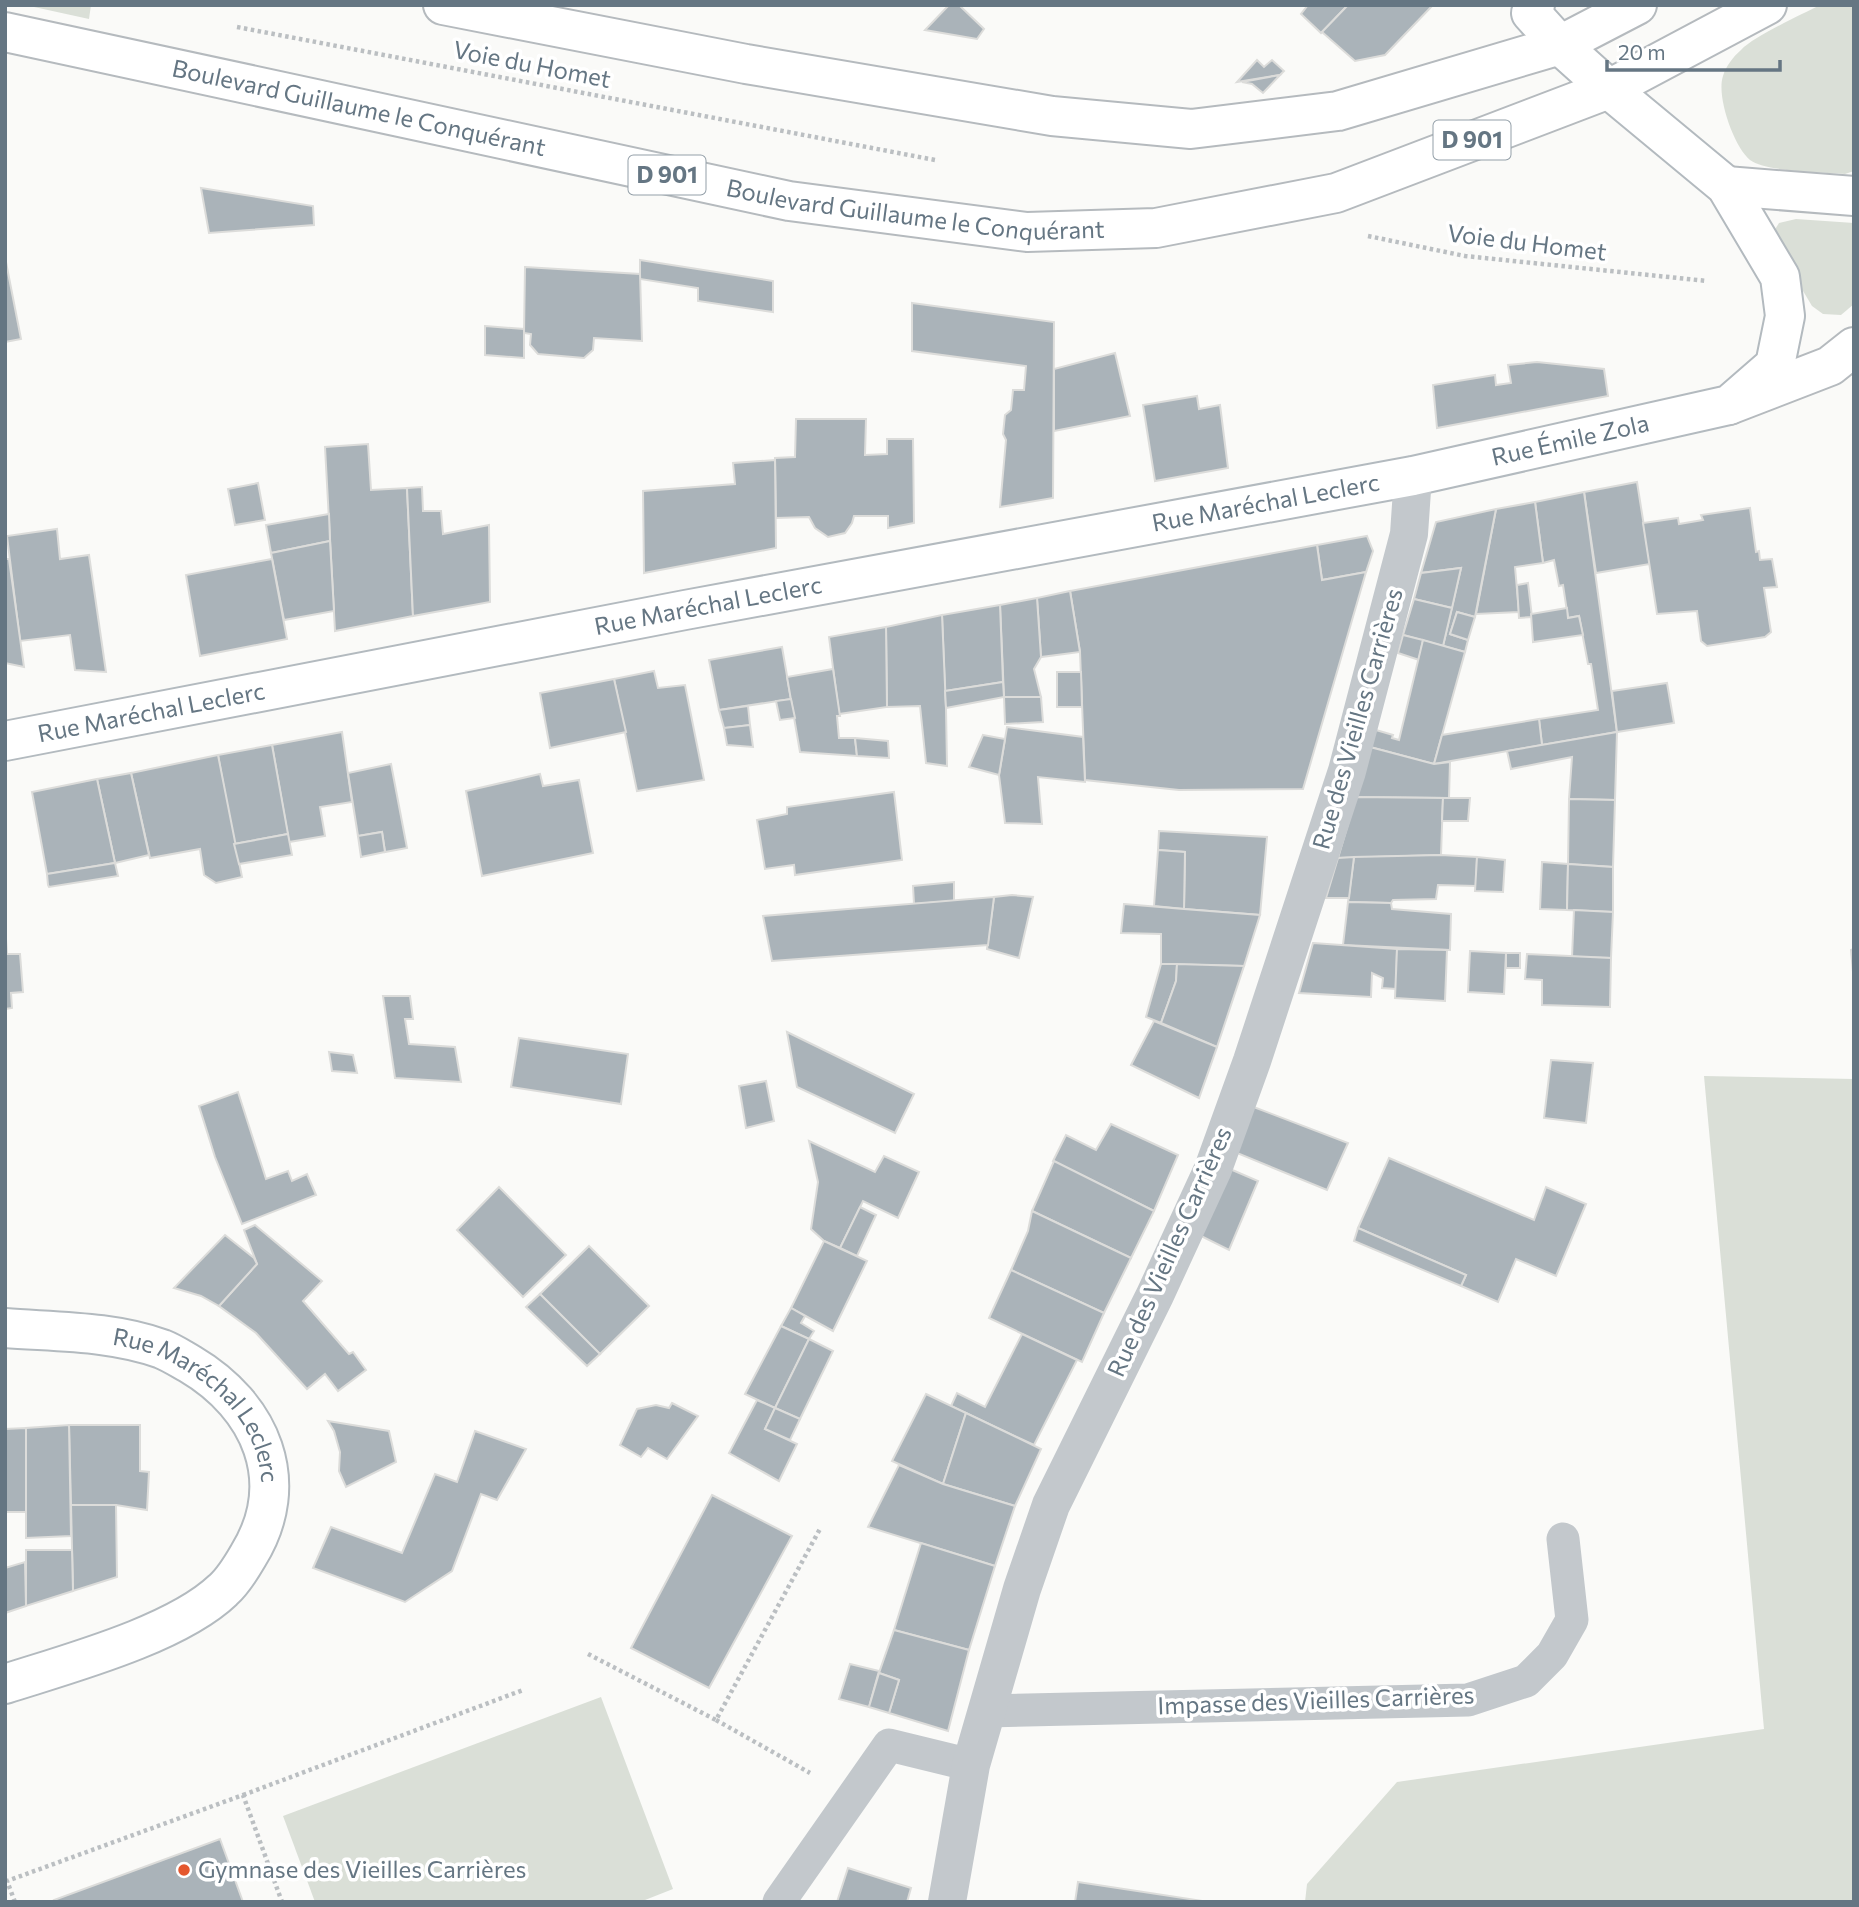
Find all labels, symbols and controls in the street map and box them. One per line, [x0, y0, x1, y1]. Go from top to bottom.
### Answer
scale bar [1607, 28, 1780, 72]
street label: Voie du Homet [451, 34, 614, 93]
text: 20 m [1618, 39, 1666, 64]
street label: Boulevard Guillaume le Conquérant [170, 52, 549, 161]
road number: D 901 [1434, 120, 1510, 160]
road number: D 901 [628, 156, 706, 194]
street label: Boulevard Guillaume le Conquérant [724, 172, 1105, 246]
street label: Voie du Homet [1446, 217, 1609, 266]
street label: Rue Émile Zola [1489, 407, 1652, 471]
street label: Rue Maréchal Leclerc [1149, 466, 1382, 537]
street label: Rue Maréchal Leclerc [592, 569, 824, 640]
street label: Rue des Vieilles Carrières [1305, 585, 1408, 852]
street label: Rue Maréchal Leclerc [35, 675, 267, 747]
street label: Rue des Vieilles Carrières [1100, 1122, 1237, 1381]
street label: Rue Maréchal Leclerc [111, 1321, 285, 1484]
street label: Impasse des Vieilles Carrières [1157, 1679, 1475, 1720]
place label: Gymnase des Vieilles Carrières [198, 1854, 527, 1883]
marker: Gymnase des Vieilles Carrières [176, 1862, 192, 1878]

